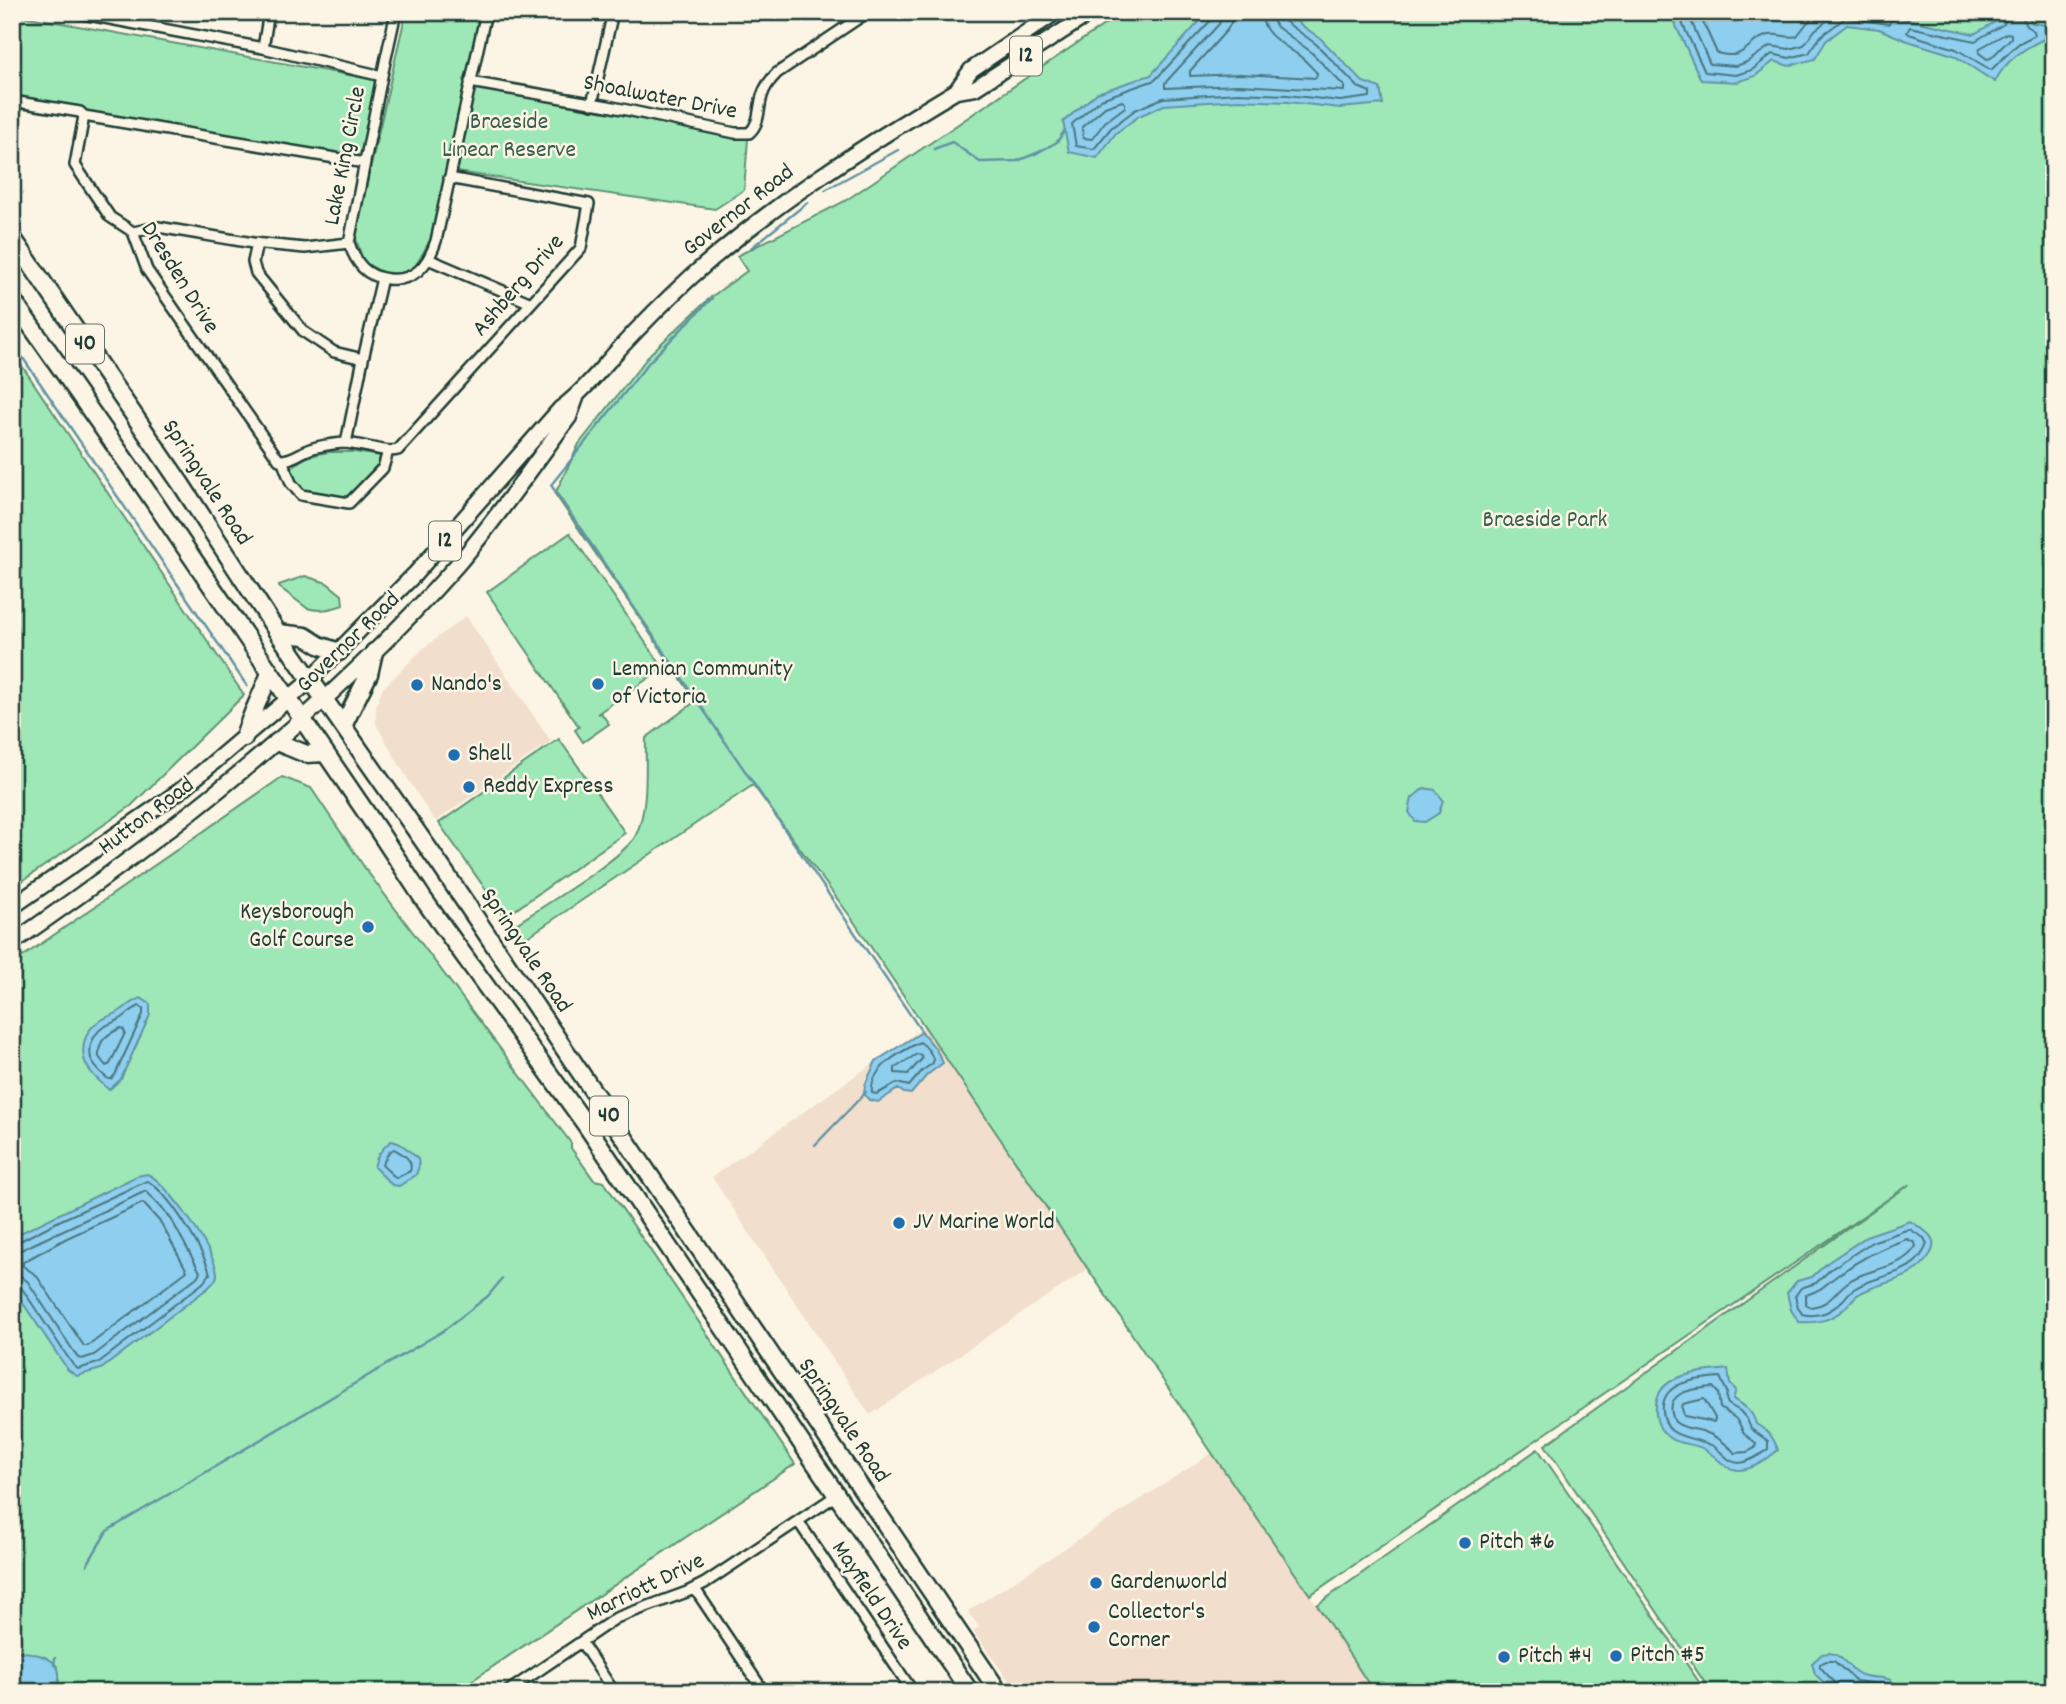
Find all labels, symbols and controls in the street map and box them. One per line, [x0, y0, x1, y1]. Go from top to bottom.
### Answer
road number: 12 [1010, 36, 1042, 76]
street label: Shoalwater Drive [580, 66, 740, 130]
street label: Lake King Circle [316, 84, 376, 228]
park label: Braeside Linear Reserve [442, 106, 576, 168]
street label: Governor Road [676, 157, 802, 265]
street label: Dresden Drive [131, 215, 227, 341]
street label: Ashberg Drive [465, 227, 573, 345]
road number: 40 [66, 324, 104, 364]
street label: Springvale Road [152, 413, 260, 553]
park label: Braeside Park [1483, 504, 1607, 538]
road number: 12 [429, 522, 461, 561]
street label: Governor Road [289, 584, 409, 702]
place label: Lemnian Community of Victoria [612, 653, 793, 715]
place label: Nando's [431, 668, 502, 702]
marker: Lemnian Community of Victoria [590, 676, 606, 692]
marker: Nando's [409, 677, 425, 693]
place label: Shell [468, 738, 512, 772]
marker: Shell [446, 747, 462, 763]
street label: Hutton Road [92, 770, 202, 864]
place label: Reddy Express [483, 770, 614, 804]
marker: Reddy Express [461, 779, 477, 795]
street label: Springvale Road [471, 882, 579, 1020]
place label: Keysborough Golf Course [240, 896, 354, 958]
marker: Keysborough Golf Course [360, 919, 376, 935]
road number: 40 [590, 1096, 628, 1135]
place label: JV Marine World [913, 1206, 1055, 1240]
marker: JV Marine World [891, 1215, 907, 1231]
street label: Springvale Road [789, 1352, 897, 1490]
place label: Pitch #6 [1479, 1526, 1555, 1560]
street label: Mayfield Drive [822, 1535, 920, 1657]
marker: Pitch #6 [1457, 1535, 1473, 1551]
street label: Marriott Drive [581, 1545, 711, 1631]
place label: Gardenworld [1110, 1566, 1227, 1600]
marker: Gardenworld [1088, 1575, 1104, 1591]
place label: Collector's Corner [1108, 1596, 1205, 1658]
marker: Collector's Corner [1086, 1619, 1102, 1635]
place label: Pitch #5 [1630, 1639, 1705, 1673]
place label: Pitch #4 [1518, 1640, 1592, 1674]
marker: Pitch #5 [1608, 1648, 1624, 1664]
marker: Pitch #4 [1496, 1649, 1512, 1665]

